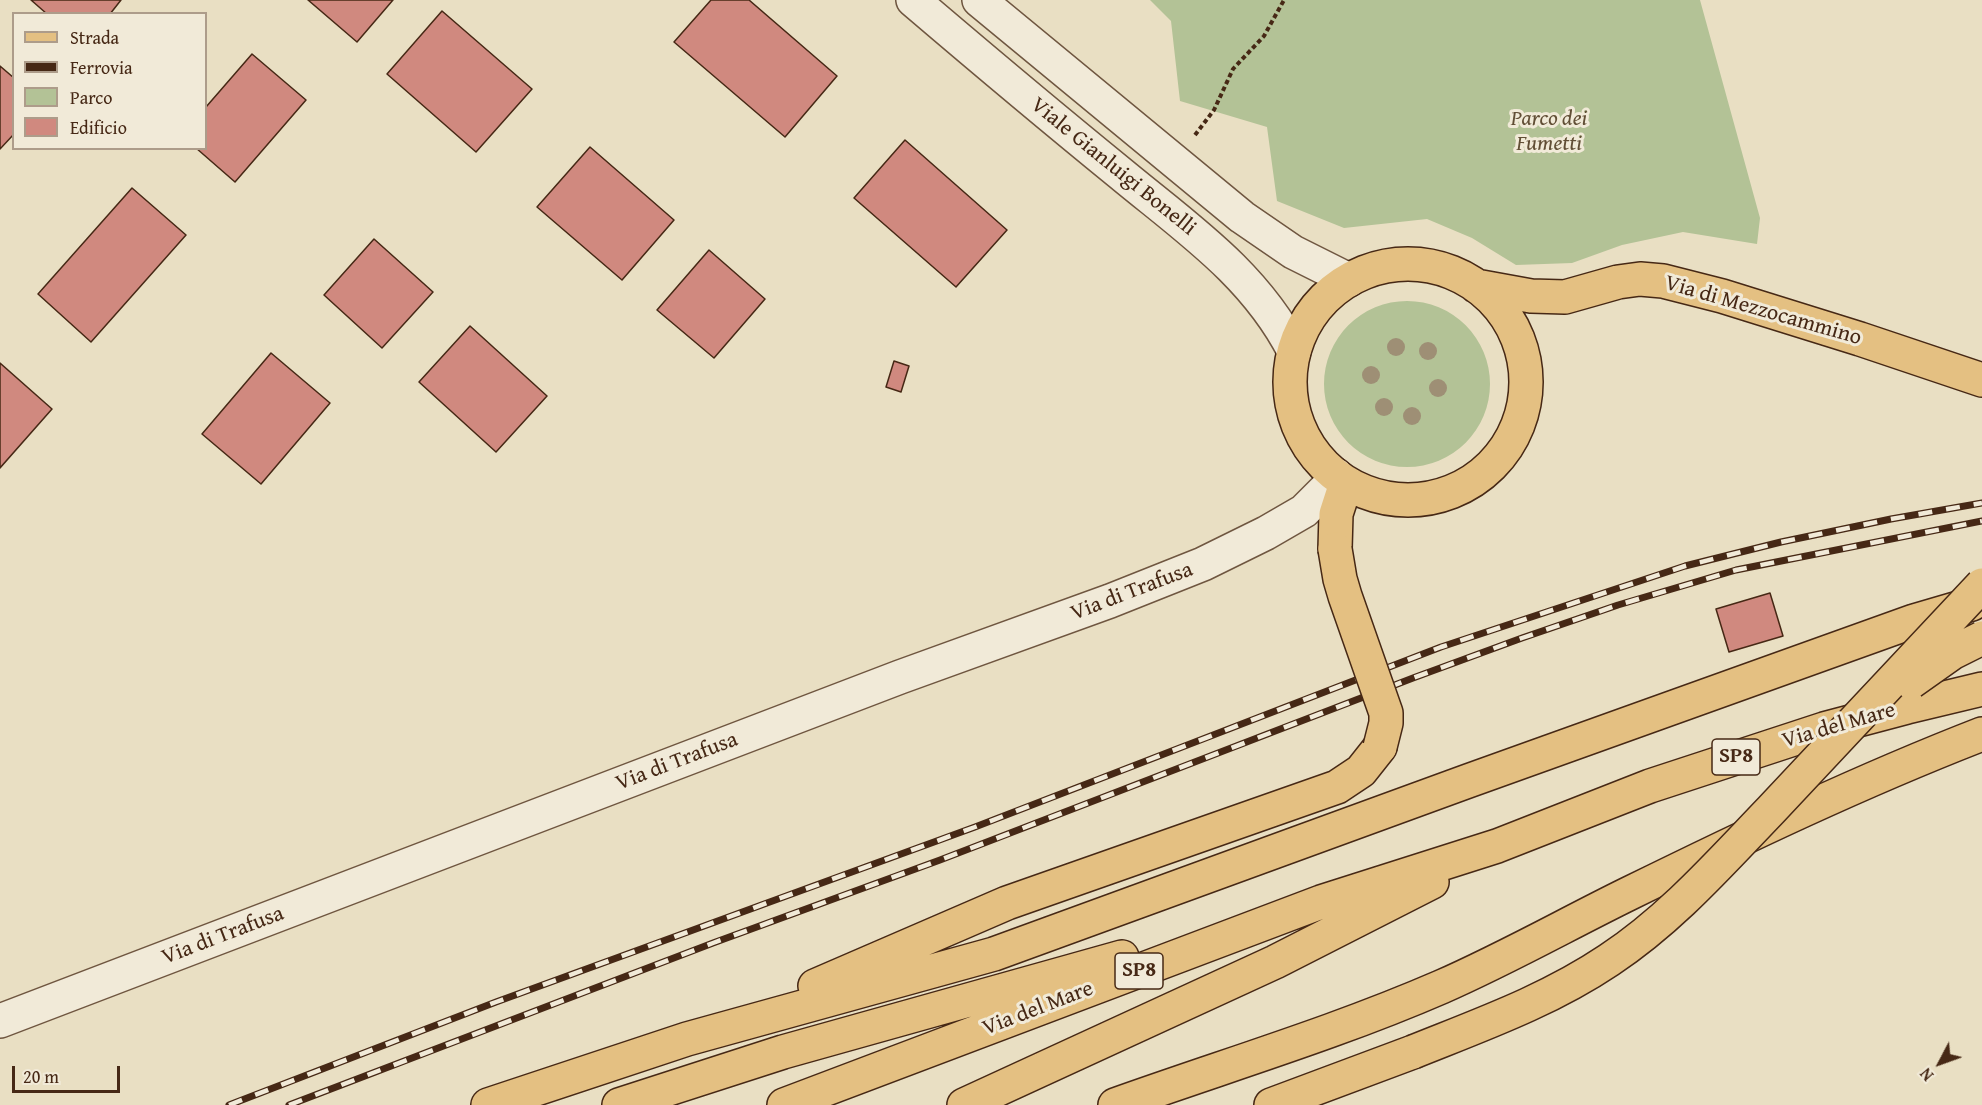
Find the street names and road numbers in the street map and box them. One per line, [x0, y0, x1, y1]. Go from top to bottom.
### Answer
street label: Viale Gianluigi Bonelli [1025, 92, 1201, 242]
street label: Via di Mezzocammino [1662, 270, 1864, 352]
street label: Via di Trafusa [1067, 557, 1197, 627]
street label: Via del Mare [1779, 697, 1899, 755]
street label: Via di Trafusa [612, 727, 742, 797]
road number: SP8 [1712, 739, 1760, 775]
street label: Via di Trafusa [158, 901, 288, 971]
road number: SP8 [1115, 953, 1163, 989]
street label: Via del Mare [979, 976, 1097, 1042]

